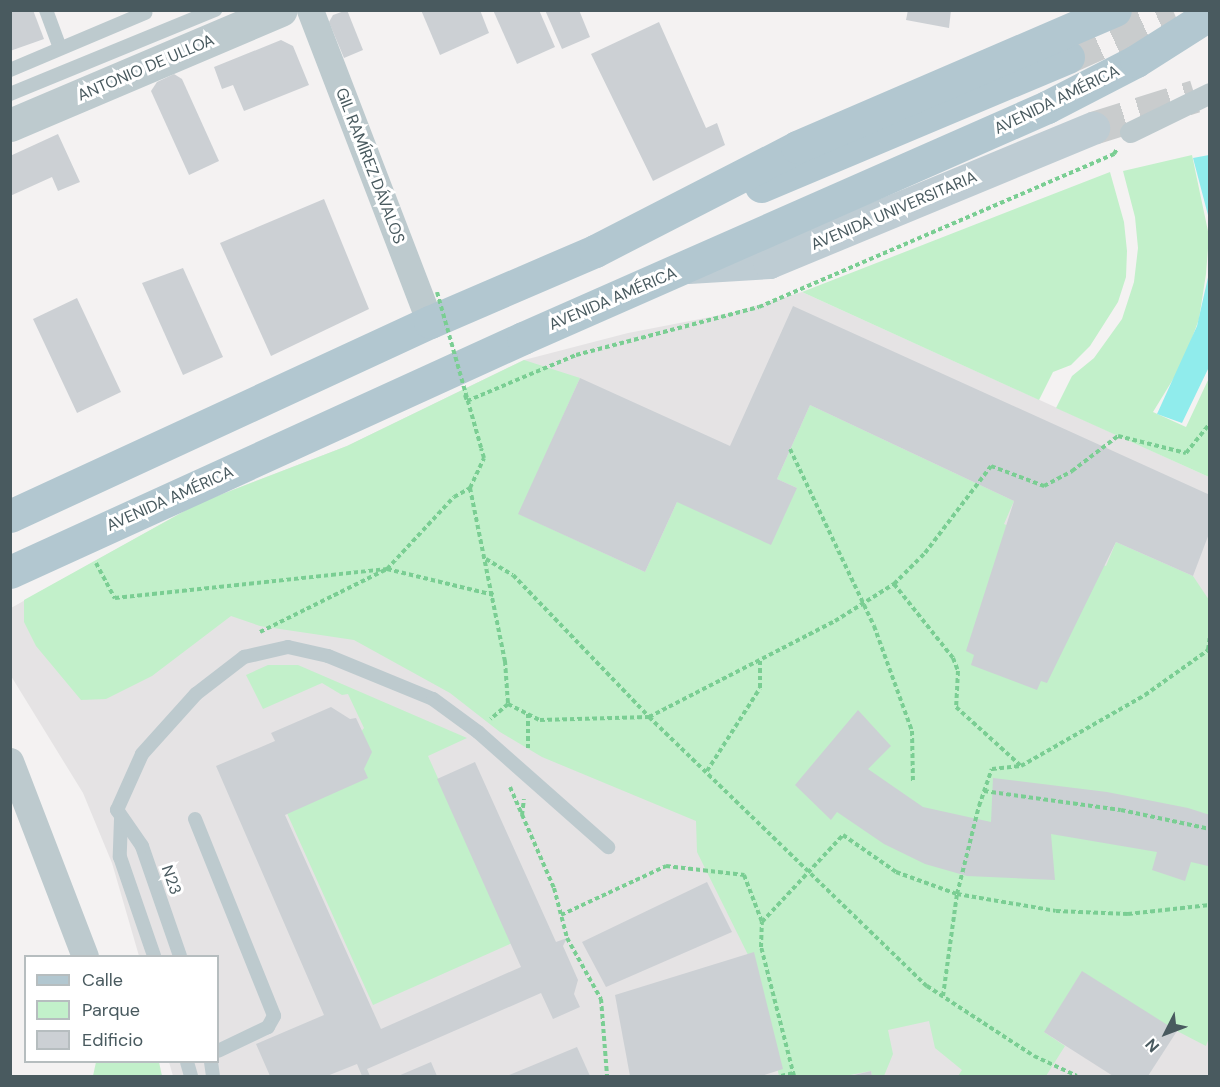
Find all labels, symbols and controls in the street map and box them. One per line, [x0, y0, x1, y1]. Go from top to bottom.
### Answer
street label: ANTONIO DE ULLOA [75, 30, 217, 106]
street label: AVENIDA AMÉRICA [991, 61, 1123, 139]
street label: GIL RAMÍREZ DÁVALOS [331, 85, 409, 247]
street label: AVENIDA UNIVERSITARIA [808, 167, 980, 255]
street label: AVENIDA AMÉRICA [546, 263, 680, 335]
street label: AVENIDA AMÉRICA [104, 462, 236, 536]
street label: N23 [157, 863, 185, 897]
legend [24, 955, 219, 1063]
text: Calle [82, 968, 123, 992]
text: Parque [82, 998, 140, 1022]
north arrow [1136, 1003, 1196, 1063]
text: Edificio [82, 1028, 143, 1052]
text: N [1141, 1034, 1164, 1057]

